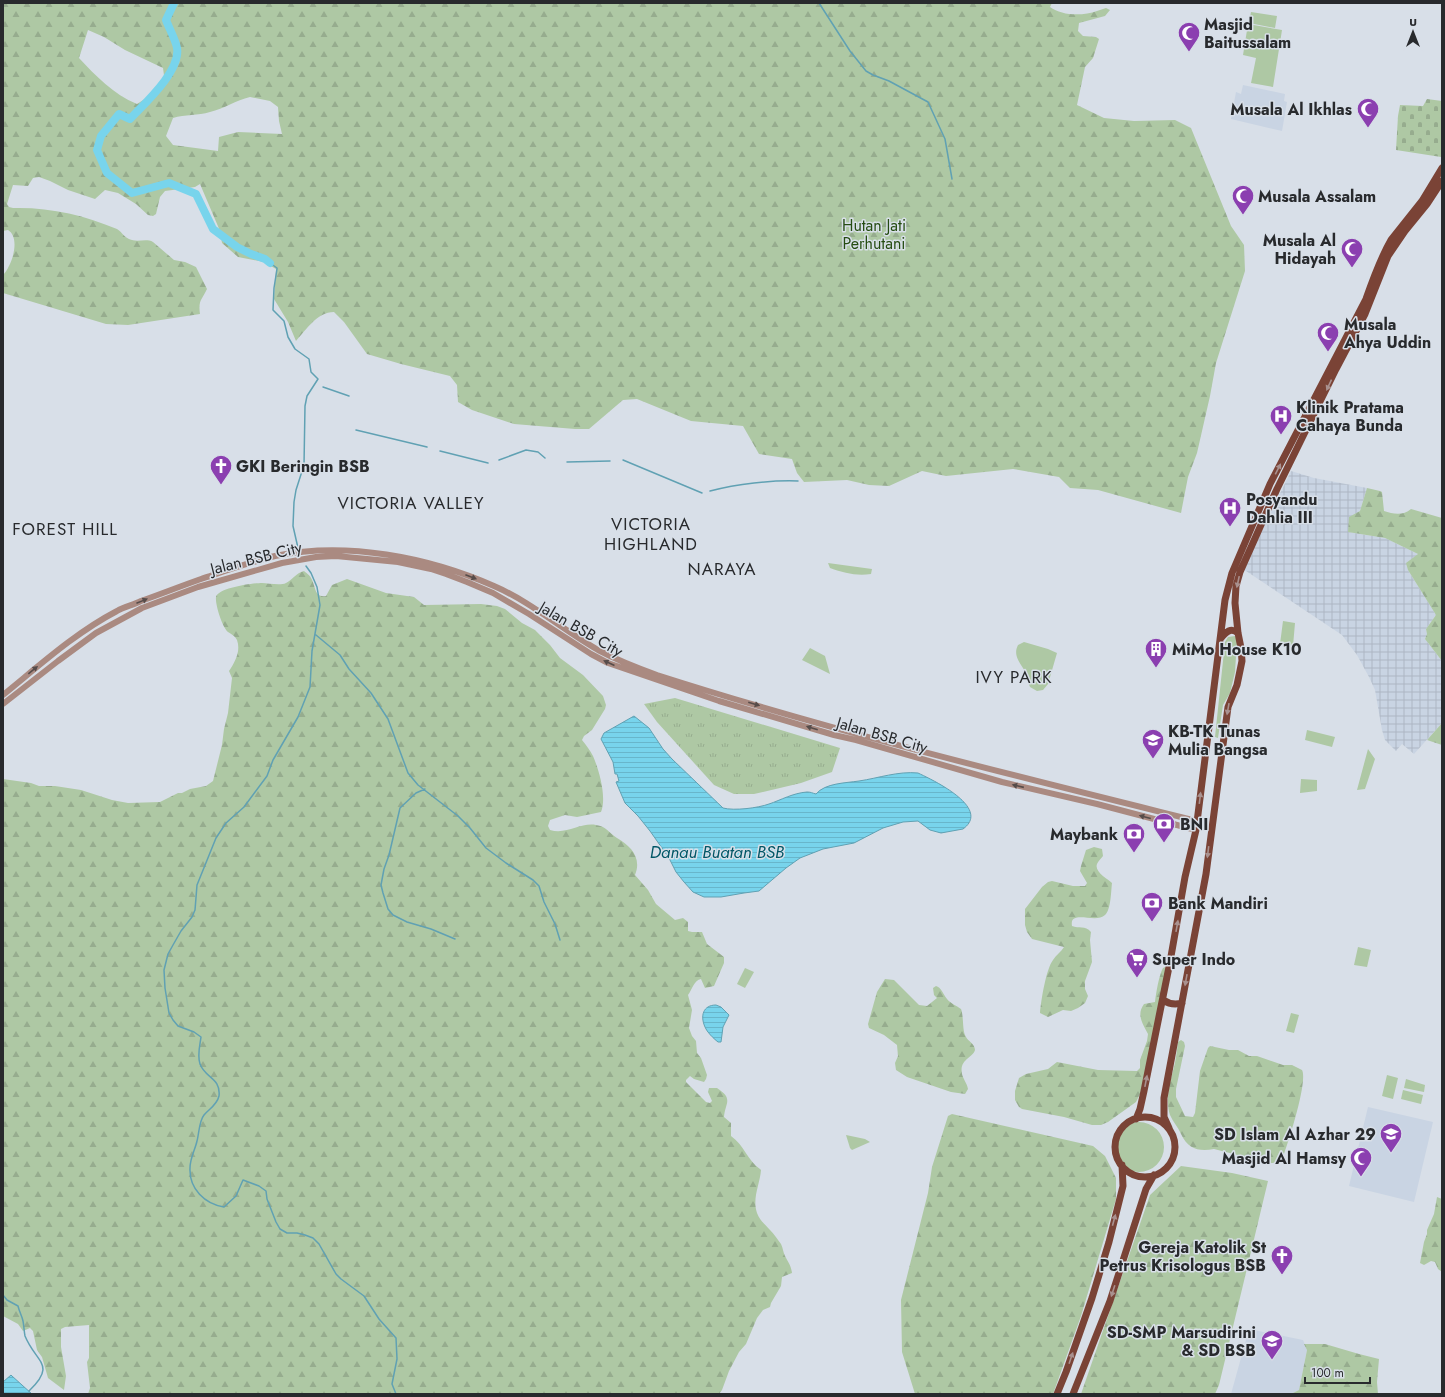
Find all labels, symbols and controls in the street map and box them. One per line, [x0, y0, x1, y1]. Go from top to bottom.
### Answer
north arrow [1393, 12, 1433, 52]
place label: Masjid Baitussalam [1204, 13, 1291, 54]
text: U [1409, 14, 1417, 30]
mosque icon: Masjid Baitussalam [1176, 20, 1202, 53]
mosque icon: Musala Al Ikhlas [1355, 96, 1381, 129]
place label: Musala Al Ikhlas [1230, 98, 1352, 121]
mosque icon: Musala Assalam [1230, 183, 1256, 216]
place label: Musala Assalam [1258, 185, 1376, 208]
park label: Hutan Jati Perhutani [842, 214, 906, 255]
place label: Musala Al Hidayah [1263, 229, 1336, 270]
mosque icon: Musala Al Hidayah [1339, 236, 1365, 269]
place label: Musala Ahya Uddin [1343, 313, 1431, 354]
mosque icon: Musala Ahya Uddin [1315, 320, 1341, 353]
one-way arrow [1326, 379, 1332, 391]
place label: Klinik Pratama Cahaya Bunda [1296, 396, 1404, 437]
hospital icon: Klinik Pratama Cahaya Bunda [1268, 403, 1294, 436]
church icon: GKI Beringin BSB [208, 453, 234, 486]
place label: GKI Beringin BSB [236, 455, 370, 478]
one-way arrow [1275, 463, 1281, 474]
place label: Posyandu Dahlia III [1246, 488, 1317, 529]
district label: VICTORIA VALLEY [338, 491, 484, 515]
hospital icon: Posyandu Dahlia III [1217, 495, 1243, 528]
district label: VICTORIA HIGHLAND [604, 512, 698, 556]
district label: FOREST HILL [12, 517, 118, 541]
street label: Jalan BSB City [206, 535, 305, 581]
district label: NARAYA [687, 557, 757, 581]
one-way arrow [466, 574, 478, 580]
one-way arrow [1234, 576, 1240, 588]
street label: Jalan BSB City [533, 595, 628, 663]
one-way arrow [137, 597, 149, 603]
building icon: MiMo House K10 [1143, 636, 1169, 669]
place label: MiMo House K10 [1172, 638, 1302, 661]
one-way arrow [603, 659, 615, 666]
district label: IVY PARK [975, 665, 1053, 689]
one-way arrow [28, 666, 39, 674]
one-way arrow [748, 701, 760, 707]
one-way arrow [1225, 703, 1231, 715]
street label: Jalan BSB City [832, 711, 931, 759]
place label: KB-TK Tunas Mulia Bangsa [1168, 720, 1268, 761]
one-way arrow [806, 725, 818, 731]
school or university icon: KB-TK Tunas Mulia Bangsa [1140, 727, 1166, 760]
one-way arrow [1012, 783, 1025, 789]
one-way arrow [1197, 792, 1203, 804]
bank icon: BNI [1151, 811, 1177, 844]
place label: BNI [1180, 813, 1208, 836]
one-way arrow [1139, 814, 1151, 820]
bank icon: Maybank [1121, 821, 1147, 854]
place label: Maybank [1050, 823, 1119, 846]
water label: Danau Buatan BSB [650, 840, 784, 864]
one-way arrow [1205, 846, 1212, 858]
bank icon: Bank Mandiri [1139, 890, 1165, 923]
place label: Bank Mandiri [1168, 892, 1268, 915]
one-way arrow [1174, 920, 1180, 932]
supermarket icon: Super Indo [1124, 946, 1150, 979]
place label: Super Indo [1152, 948, 1235, 971]
one-way arrow [1183, 974, 1189, 986]
one-way arrow [1144, 1075, 1150, 1087]
school or university icon: SD Islam Al Azhar 29 [1378, 1121, 1404, 1154]
place label: SD Islam Al Azhar 29 [1214, 1123, 1376, 1146]
mosque icon: Masjid Al Hamsy [1348, 1145, 1374, 1178]
place label: Masjid Al Hamsy [1222, 1147, 1347, 1170]
one-way arrow [1112, 1214, 1118, 1227]
place label: Gereja Katolik St Petrus Krisologus BSB [1099, 1236, 1267, 1277]
church icon: Gereja Katolik St Petrus Krisologus BSB [1269, 1243, 1295, 1276]
one-way arrow [1110, 1285, 1116, 1297]
place label: SD-SMP Marsudirini & SD BSB [1107, 1321, 1256, 1362]
school or university icon: SD-SMP Marsudirini & SD BSB [1259, 1328, 1285, 1361]
one-way arrow [1068, 1351, 1074, 1363]
scale bar [1305, 1359, 1370, 1385]
text: 100 m [1311, 1364, 1344, 1382]

